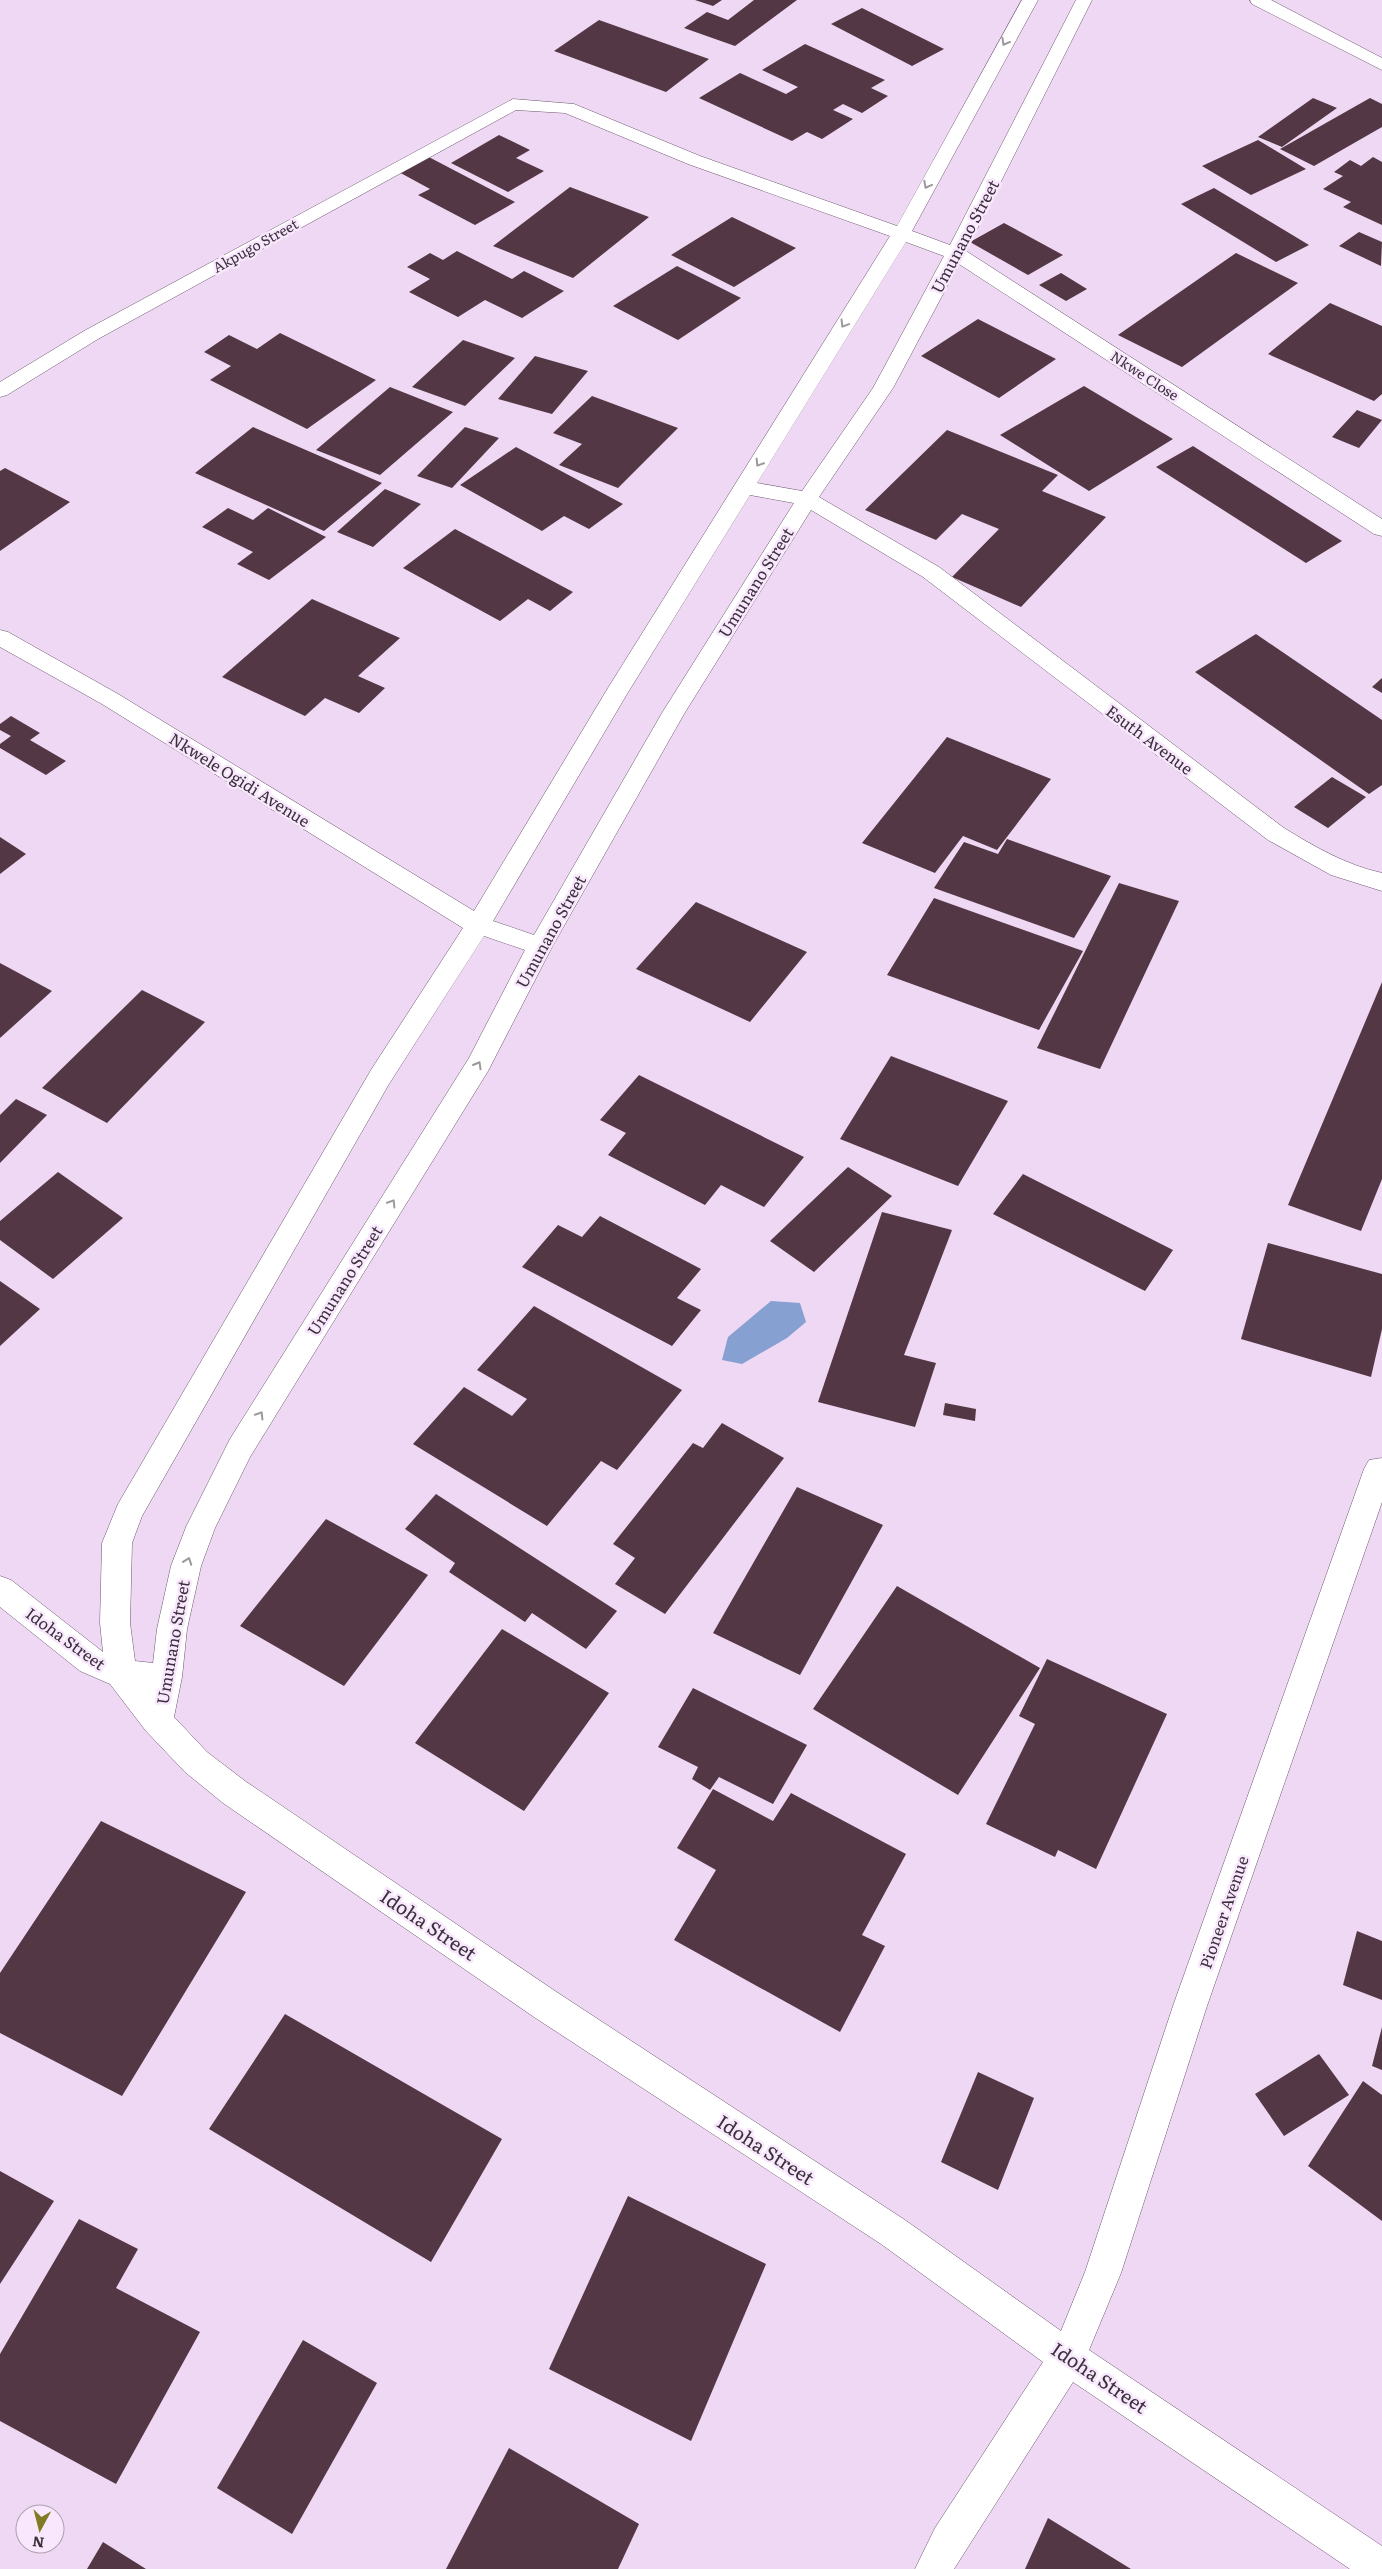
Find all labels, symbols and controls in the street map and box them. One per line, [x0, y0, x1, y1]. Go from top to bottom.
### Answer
one-way arrow [1001, 37, 1011, 46]
street label: Umunano Street [924, 174, 1004, 297]
one-way arrow [923, 180, 933, 189]
street label: Akpugo Street [209, 213, 302, 277]
one-way arrow [841, 319, 851, 328]
street label: Nkwe Close [1107, 345, 1183, 405]
one-way arrow [756, 457, 765, 466]
street label: Umunano Street [711, 522, 799, 642]
street label: Esuth Avenue [1101, 698, 1199, 780]
street label: Nkwele Ogidi Avenue [165, 726, 315, 832]
street label: Umunano Street [509, 870, 591, 992]
one-way arrow [471, 1062, 481, 1071]
one-way arrow [386, 1200, 396, 1209]
street label: Umunano Street [300, 1220, 388, 1340]
one-way arrow [254, 1412, 264, 1421]
one-way arrow [182, 1557, 192, 1566]
street label: Umunano Street [149, 1577, 195, 1706]
street label: Idoha Street [21, 1601, 111, 1675]
street label: Pioneer Avenue [1192, 1852, 1254, 1972]
street label: Idoha Street [375, 1881, 483, 1967]
street label: Idoha Street [712, 2107, 820, 2191]
street label: Idoha Street [1046, 2334, 1154, 2420]
north arrow [15, 2504, 65, 2554]
text: N [31, 2532, 45, 2554]

